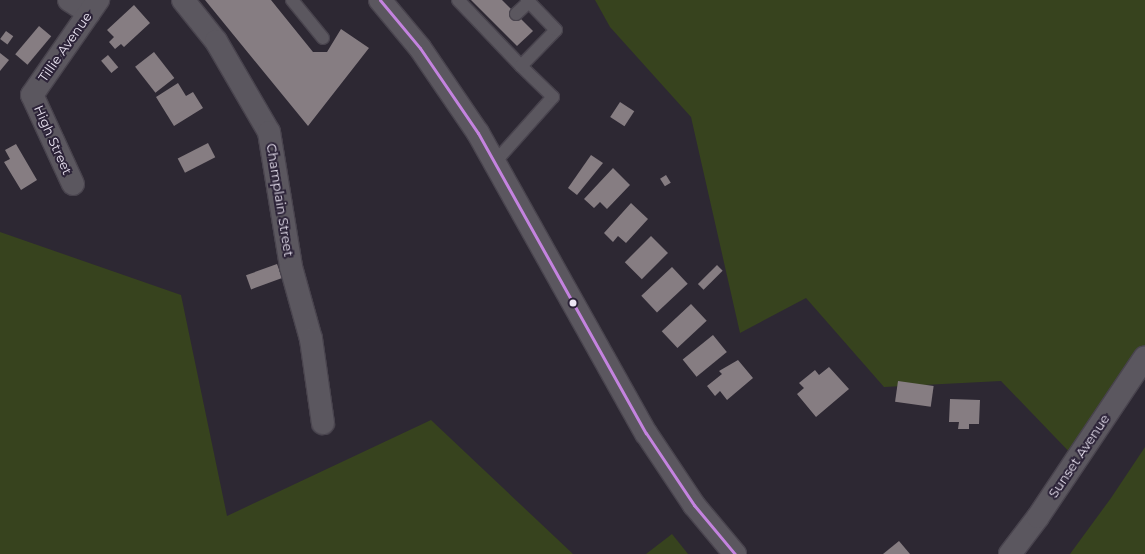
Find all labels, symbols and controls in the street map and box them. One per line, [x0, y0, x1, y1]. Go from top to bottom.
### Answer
street label: Tillie Avenue [35, 9, 95, 85]
street label: High Street [31, 103, 75, 177]
street label: Champlain Street [263, 142, 297, 258]
unlabelled marker [568, 298, 578, 308]
street label: Sunset Avenue [1045, 411, 1113, 501]

